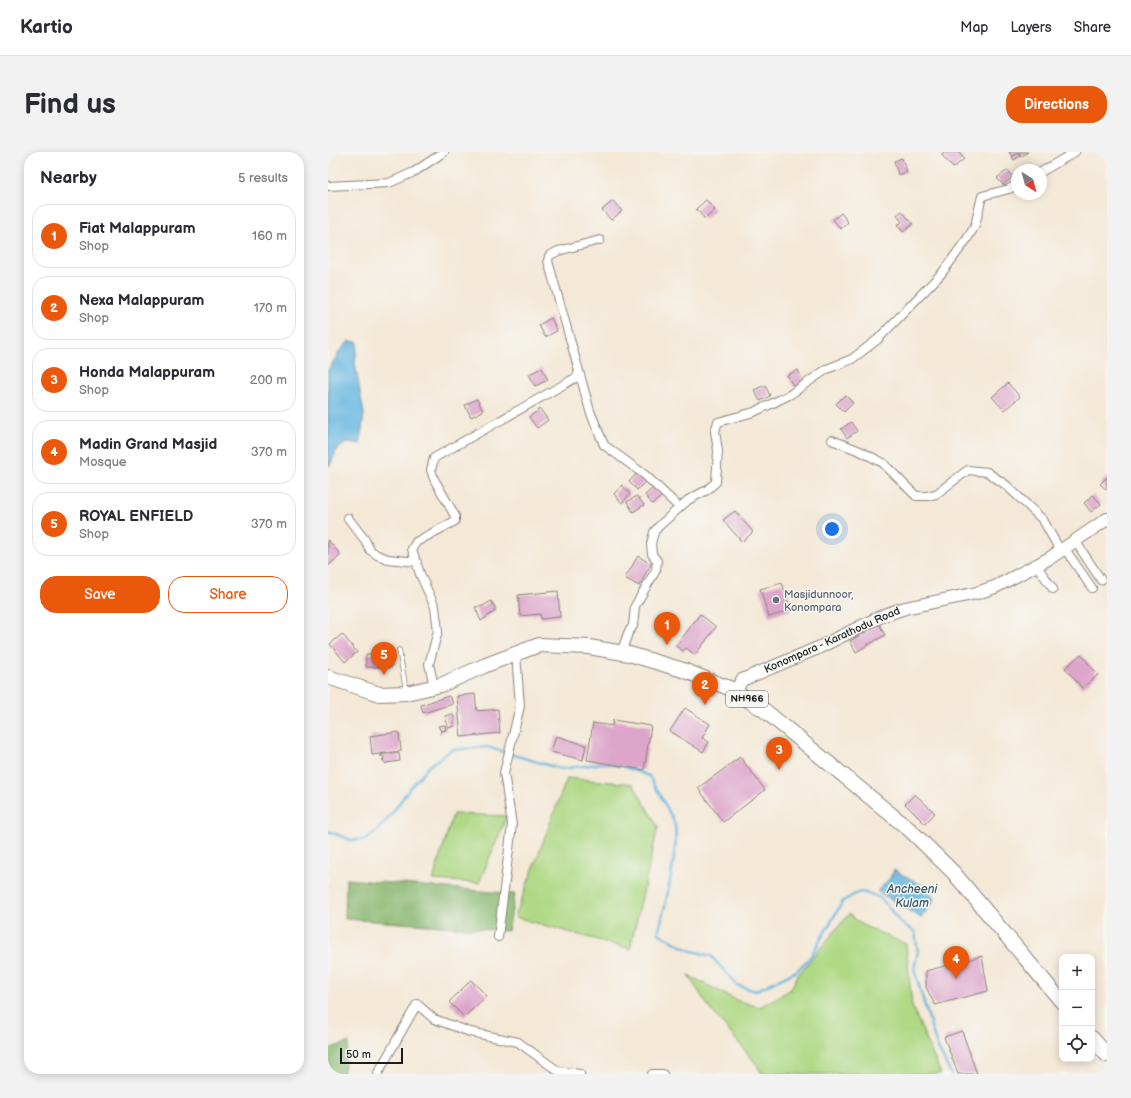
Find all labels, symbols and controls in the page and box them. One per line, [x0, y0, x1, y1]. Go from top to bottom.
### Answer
text: Kartio [20, 16, 73, 39]
text: Map [960, 19, 988, 36]
text: Layers [1010, 19, 1052, 36]
text: Share [1074, 19, 1111, 36]
button: Directions [1006, 86, 1107, 123]
text: Find us [24, 88, 116, 121]
north arrow [1011, 164, 1047, 200]
text: Nearby [40, 168, 97, 188]
text: 5 results [238, 170, 288, 186]
text: Fiat Malappuram [79, 219, 196, 238]
text: 1 [51, 228, 57, 244]
text: 160 m [252, 228, 287, 244]
text: Shop [79, 238, 109, 254]
text: Nexa Malappuram [79, 291, 204, 310]
text: 2 [50, 300, 58, 316]
text: 170 m [254, 300, 287, 316]
text: Shop [79, 310, 109, 326]
text: Honda Malappuram [79, 363, 215, 382]
text: 3 [50, 372, 58, 388]
text: 200 m [250, 372, 287, 388]
text: Shop [79, 382, 109, 398]
text: Madin Grand Masjid [79, 435, 217, 454]
text: 4 [50, 444, 58, 460]
text: 370 m [251, 444, 287, 460]
text: Mosque [79, 454, 127, 470]
text: ROYAL ENFIELD [79, 507, 193, 526]
text: 5 [50, 516, 58, 532]
text: 370 m [251, 516, 287, 532]
your location [822, 519, 842, 539]
text: Shop [79, 526, 109, 542]
button: Save [40, 576, 160, 613]
button: Share [168, 576, 288, 613]
place label: Masjidunnoor, Konompara [784, 588, 853, 614]
marker: Masjidunnoor, Konompara [771, 595, 781, 605]
street label: Konompara - Karathodu Road [762, 604, 902, 676]
pin: 1 [654, 612, 680, 645]
pin: 5 [371, 642, 397, 675]
pin: 2 [692, 672, 718, 705]
road number: NH966 [726, 691, 768, 707]
pin: 3 [766, 737, 792, 770]
water label: Ancheeni Kulam [886, 882, 938, 911]
pin: 4 [943, 946, 969, 979]
map controls [1059, 954, 1095, 1062]
button: + [1059, 954, 1095, 990]
button: − [1059, 990, 1095, 1026]
button: locate [1059, 1026, 1095, 1062]
scale bar [340, 1046, 403, 1065]
text: 50 m [346, 1048, 371, 1061]

